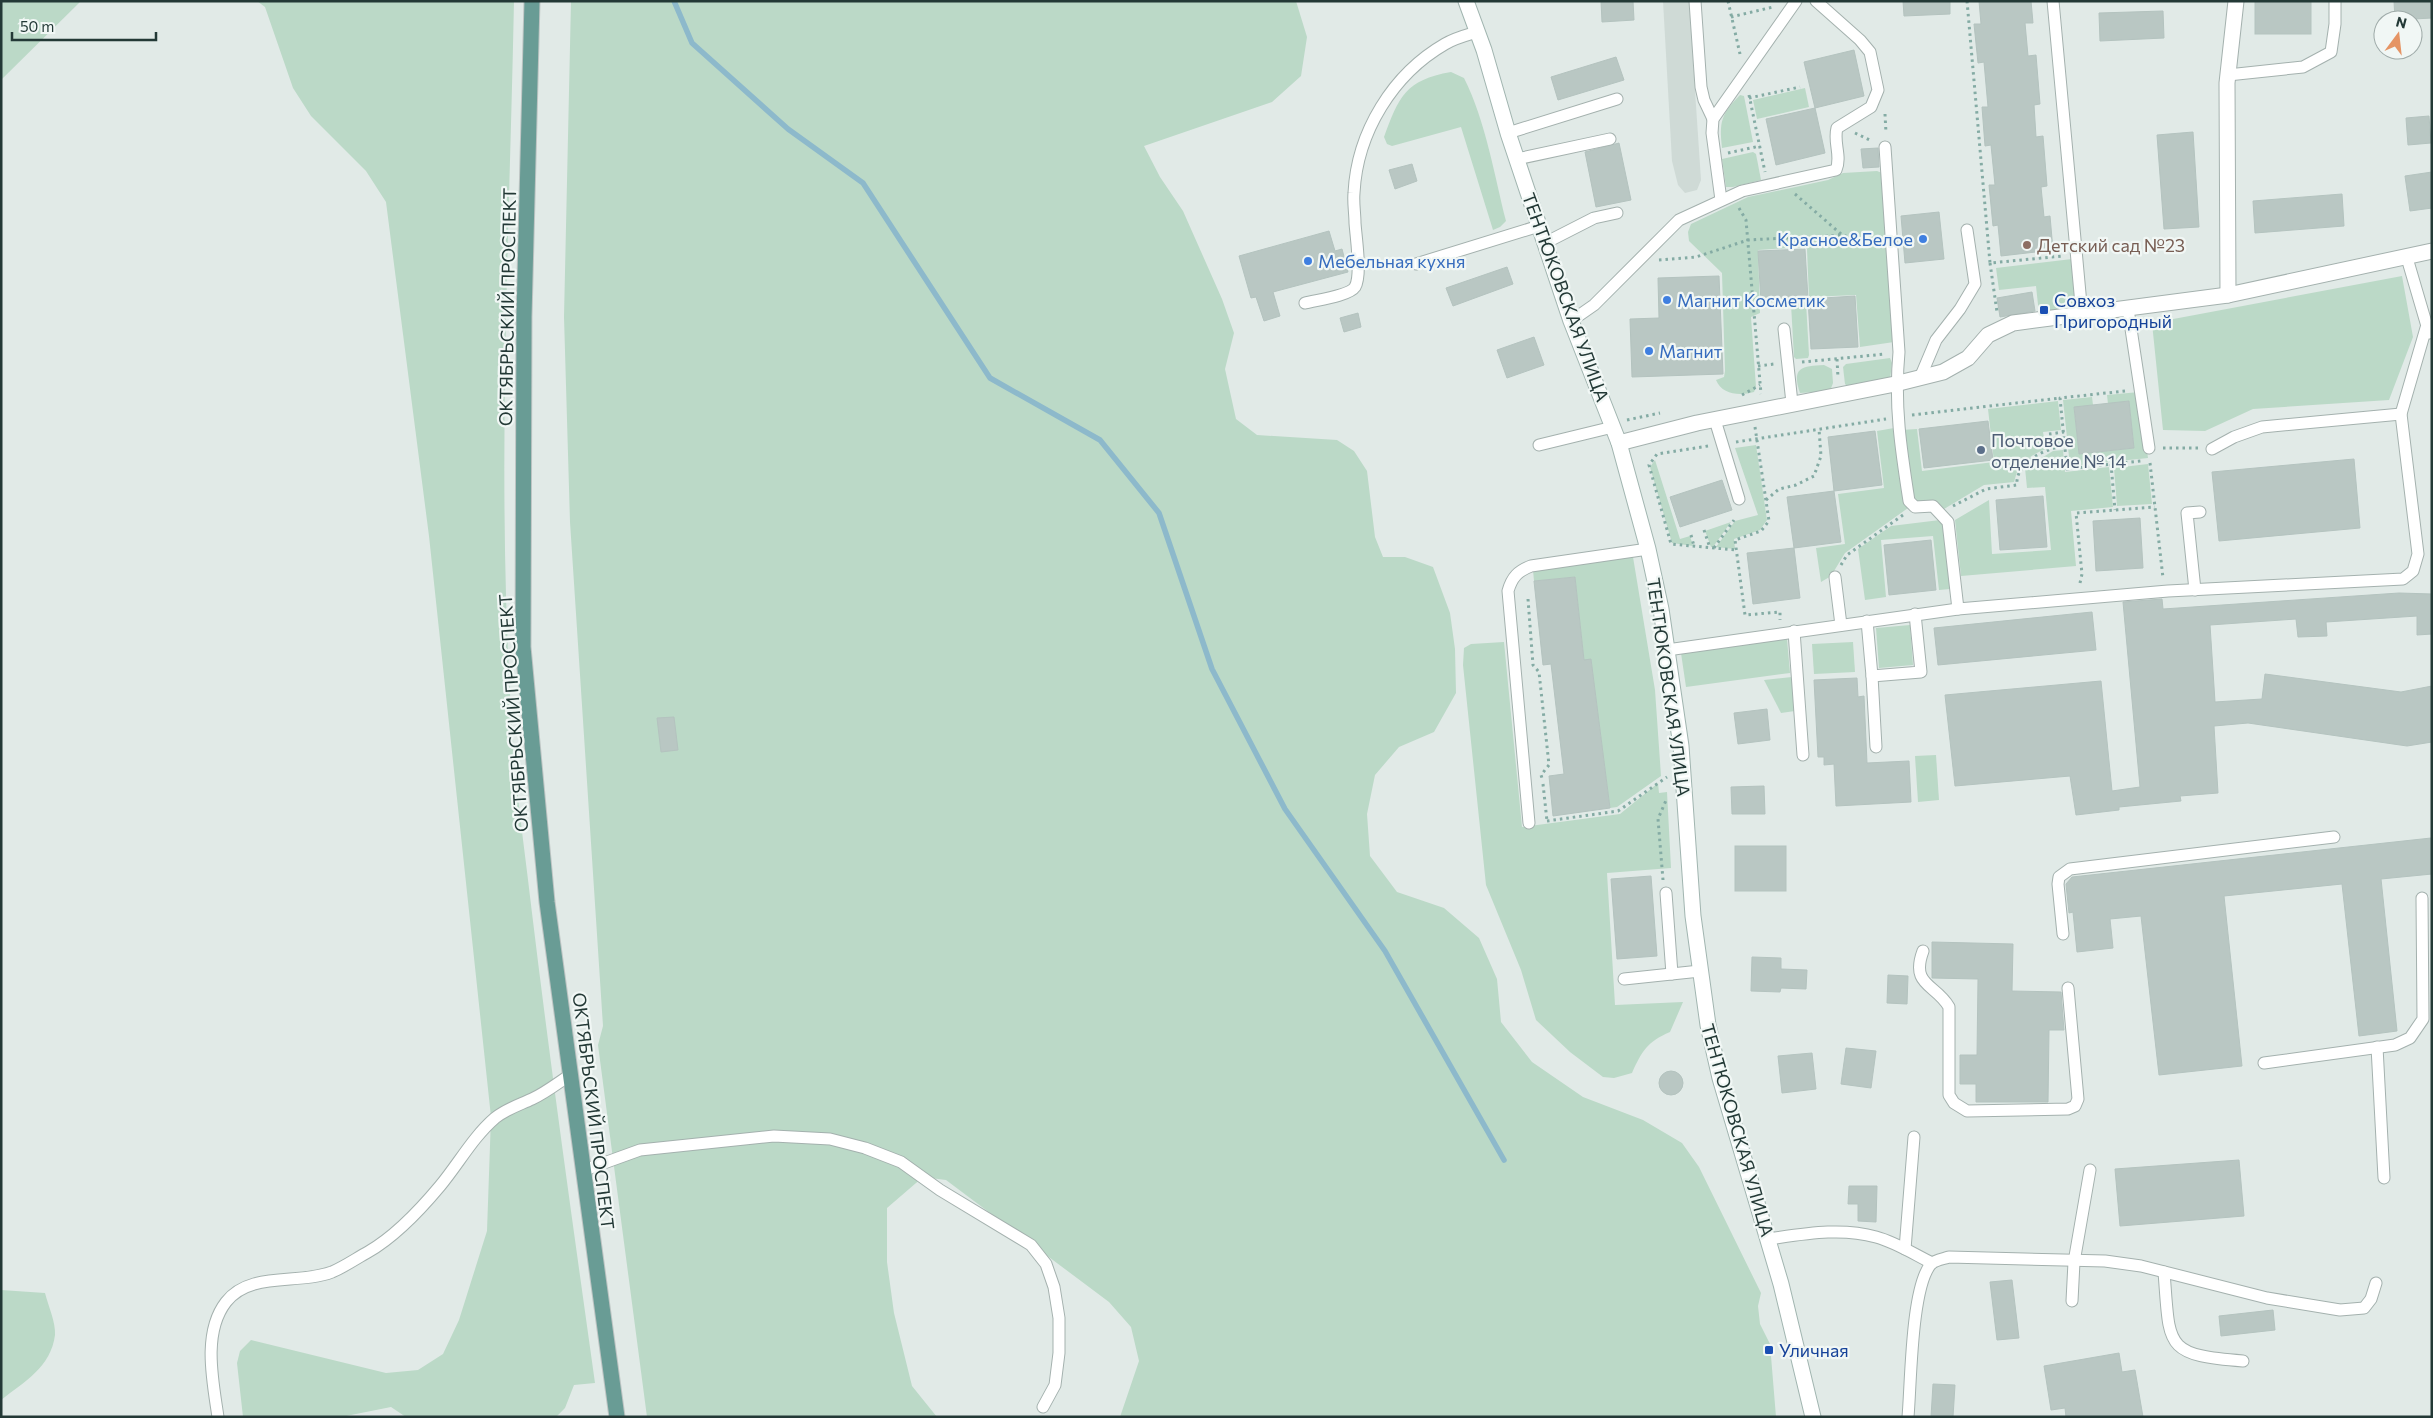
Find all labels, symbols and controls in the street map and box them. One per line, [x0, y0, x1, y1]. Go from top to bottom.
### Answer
scale bar [12, 10, 156, 42]
north arrow [2373, 10, 2423, 60]
text: N [2394, 12, 2409, 32]
text: 50 m [20, 17, 54, 35]
street label: ОКТЯБРЬСКИЙ ПРОСПЕКТ [494, 188, 520, 426]
street label: ТЕНТЮКОВСКАЯ УЛИЦА [1518, 190, 1614, 404]
place label: Красное&Белое [1777, 228, 1913, 250]
marker: Красное&Белое [1917, 233, 1929, 245]
place label: Детский сад №23 [2037, 234, 2185, 256]
marker: Детский сад №23 [2021, 239, 2033, 251]
place label: Мебельная кухня [1318, 250, 1465, 272]
marker: Мебельная кухня [1302, 255, 1314, 267]
place label: Магнит Косметик [1677, 289, 1826, 311]
place label: Совхоз Пригородный [2054, 289, 2172, 332]
marker: Магнит Косметик [1661, 294, 1673, 306]
marker: Совхоз Пригородный [2038, 304, 2050, 316]
place label: Магнит [1659, 340, 1723, 362]
marker: Магнит [1643, 345, 1655, 357]
place label: Почтовое отделение № 14 [1991, 429, 2126, 472]
marker: Почтовое отделение № 14 [1975, 444, 1987, 456]
street label: ТЕНТЮКОВСКАЯ УЛИЦА [1643, 576, 1695, 798]
street label: ОКТЯБРЬСКИЙ ПРОСПЕКТ [494, 593, 532, 833]
street label: ОКТЯБРЬСКИЙ ПРОСПЕКТ [569, 991, 619, 1231]
street label: ТЕНТЮКОВСКАЯ УЛИЦА [1697, 1021, 1779, 1239]
place label: Уличная [1779, 1339, 1849, 1361]
marker: Уличная [1763, 1344, 1775, 1356]

